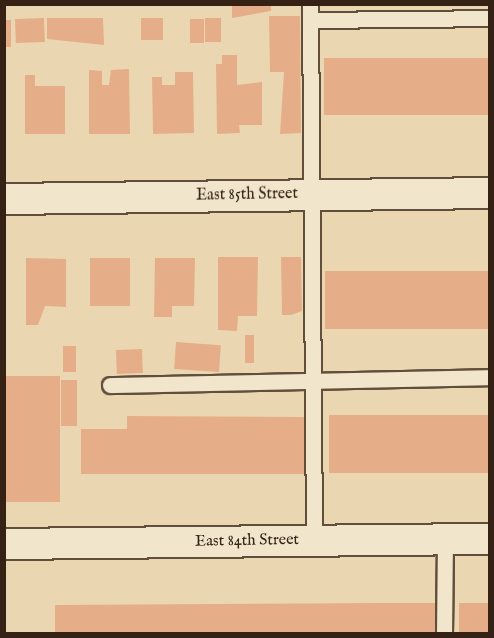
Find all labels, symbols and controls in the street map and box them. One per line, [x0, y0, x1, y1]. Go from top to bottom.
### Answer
street label: East 85th Street [196, 185, 298, 205]
street label: East 84th Street [195, 530, 299, 552]

